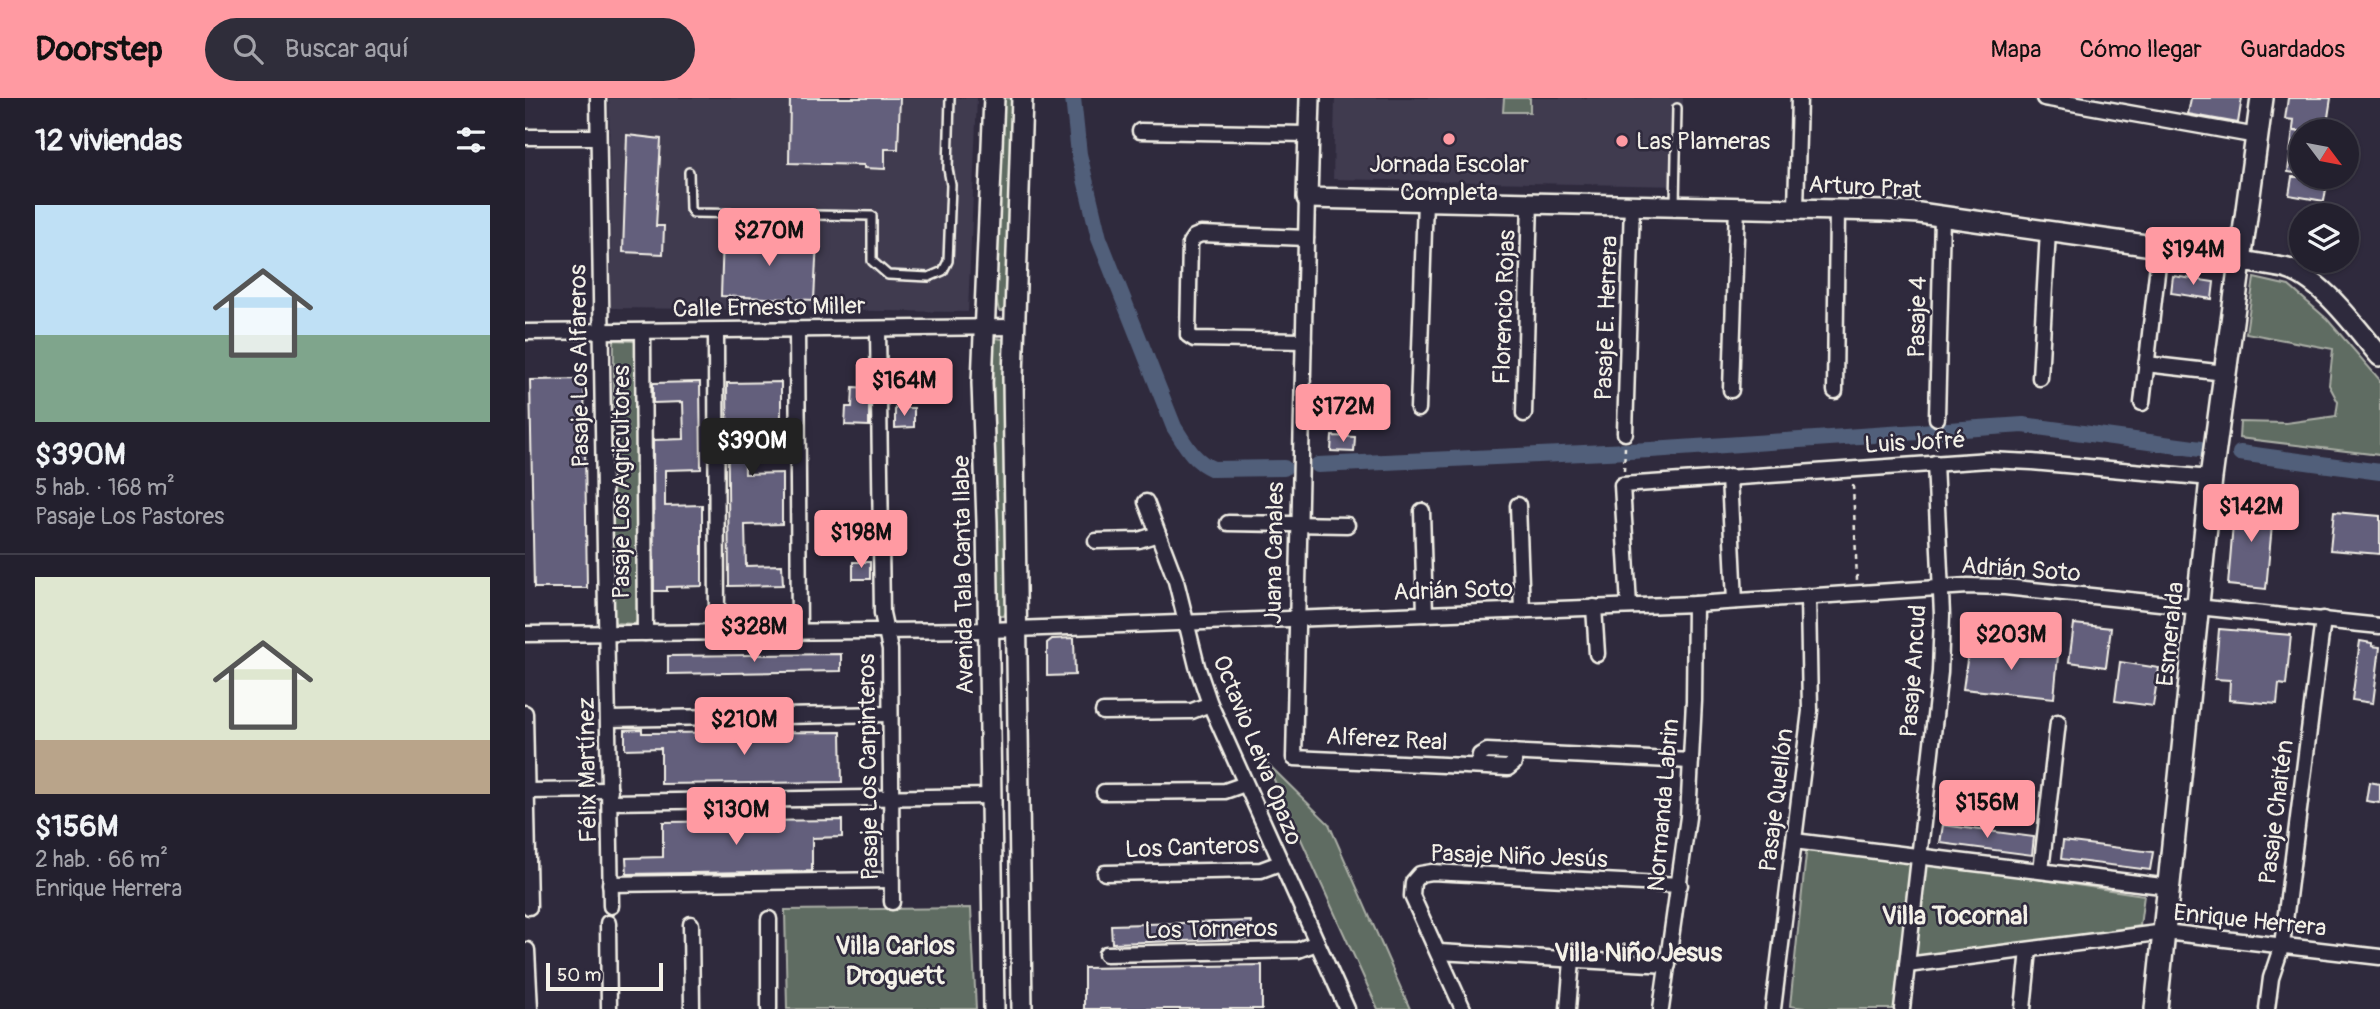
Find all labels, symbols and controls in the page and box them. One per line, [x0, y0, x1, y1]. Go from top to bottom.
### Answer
search box [205, 18, 695, 81]
text: Doorstep [35, 29, 163, 70]
icon: search [229, 30, 267, 68]
text: Buscar aquí [285, 33, 409, 65]
text: Mapa [1991, 35, 2042, 64]
text: Cómo llegar [2080, 35, 2202, 64]
text: Guardados [2240, 35, 2345, 64]
north arrow [2289, 119, 2359, 189]
map controls [2289, 119, 2359, 273]
icon: filters [452, 121, 490, 159]
text: 12 viviendas [35, 122, 182, 159]
place label: Las Plameras [1636, 127, 1771, 156]
marker: Jornada Escolar Completa [1441, 131, 1457, 147]
marker: Las Plameras [1614, 133, 1630, 149]
place label: Jornada Escolar Completa [1369, 150, 1529, 207]
street label: Arturo Prat [1808, 170, 1923, 205]
button: layers [2289, 203, 2359, 273]
pin: $270M [720, 208, 818, 268]
text: $270M [734, 216, 804, 245]
pin: $194M [2144, 228, 2242, 287]
street label: Florencio Rojas [1487, 229, 1522, 385]
street label: Pasaje E. Herrera [1589, 235, 1624, 401]
text: $194M [2161, 235, 2225, 264]
icon: home [200, 250, 326, 376]
street label: Pasaje Los Alfareros [563, 264, 596, 468]
street label: Pasaje 4 [1902, 276, 1933, 358]
street label: Calle Ernesto Miller [672, 291, 866, 324]
pin: $164M [855, 358, 953, 418]
street label: Pasaje Los Agricultores [607, 365, 636, 599]
text: $164M [872, 366, 936, 395]
pin: $172M [1294, 384, 1392, 444]
text: $172M [1311, 392, 1375, 421]
pin: $390M [703, 418, 801, 478]
street label: Luis Jofré [1864, 425, 1966, 460]
text: $390M [717, 426, 787, 455]
text: $390M [35, 436, 126, 473]
street label: Avenida Tala Canta Ilabe [947, 455, 980, 695]
text: 5 hab. · 168 m² [35, 473, 175, 502]
street label: Juana Canales [1259, 481, 1290, 624]
pin: $142M [2202, 484, 2300, 544]
text: $142M [2219, 492, 2283, 521]
text: Pasaje Los Pastores [35, 502, 224, 531]
pin: $198M [812, 510, 910, 570]
text: $198M [830, 518, 892, 547]
street label: Adrián Soto [1960, 551, 2082, 588]
street label: Adrián Soto [1393, 574, 1513, 607]
street label: Esmeralda [2151, 580, 2190, 688]
pin: $328M [705, 604, 803, 664]
street label: Pasaje Ancud [1894, 604, 1933, 738]
text: $328M [721, 612, 787, 641]
pin: $203M [1962, 612, 2060, 672]
text: $203M [1976, 620, 2046, 649]
icon: home [200, 622, 326, 748]
street label: Octavio Leiva Opazo [1206, 651, 1309, 849]
street label: Pasaje Los Carpinteros [852, 653, 885, 881]
street label: Félix Martínez [572, 697, 603, 843]
pin: $210M [695, 698, 793, 757]
text: $210M [711, 705, 777, 734]
street label: Normanda Labrin [1641, 717, 1686, 893]
street label: Alferez Real [1325, 722, 1448, 757]
street label: Pasaje Quellón [1753, 727, 1800, 874]
street label: Pasaje Chaitén [2253, 738, 2300, 886]
pin: $156M [1938, 780, 2036, 840]
pin: $130M [687, 788, 785, 847]
text: $156M [1955, 788, 2019, 817]
text: $130M [703, 795, 769, 824]
text: $156M [35, 808, 118, 845]
street label: Los Canteros [1124, 831, 1260, 864]
street label: Pasaje Niño Jesús [1430, 839, 1608, 874]
text: 2 hab. · 66 m² [35, 845, 168, 874]
text: Enrique Herrera [35, 874, 182, 903]
street label: Enrique Herrera [2172, 898, 2328, 943]
district label: Villa Tocornal [1882, 900, 2028, 932]
street label: Los Torneros [1144, 914, 1278, 945]
district label: Villa Carlos Droguett [835, 930, 955, 992]
district label: Villa Niño Jesus [1554, 937, 1722, 969]
scale bar [546, 960, 663, 992]
text: 50 m [557, 963, 601, 987]

